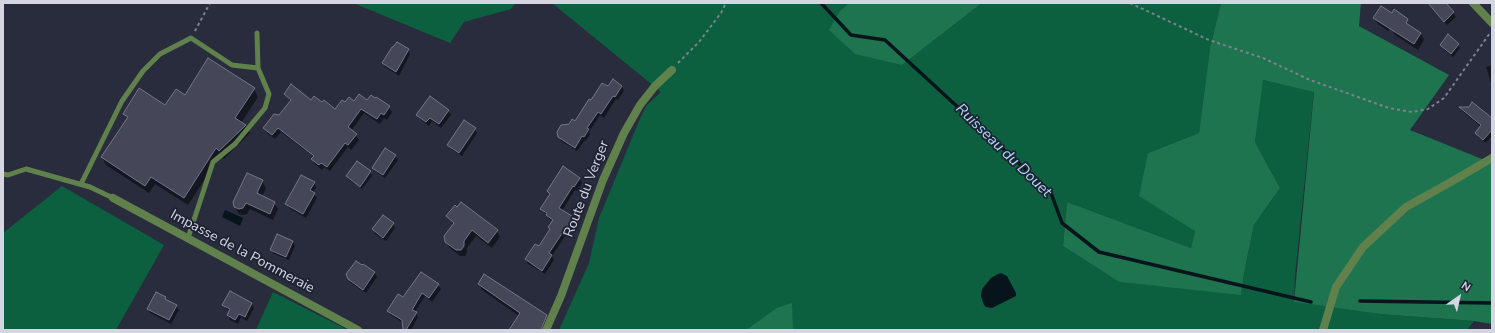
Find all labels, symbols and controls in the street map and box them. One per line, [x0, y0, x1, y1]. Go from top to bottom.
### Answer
water label: Ruisseau du Douet [951, 101, 1055, 201]
street label: Route du Verger [561, 138, 613, 240]
street label: Impasse de la Pommeraie [167, 207, 317, 297]
north arrow [1439, 277, 1479, 317]
text: N [1458, 278, 1474, 295]

